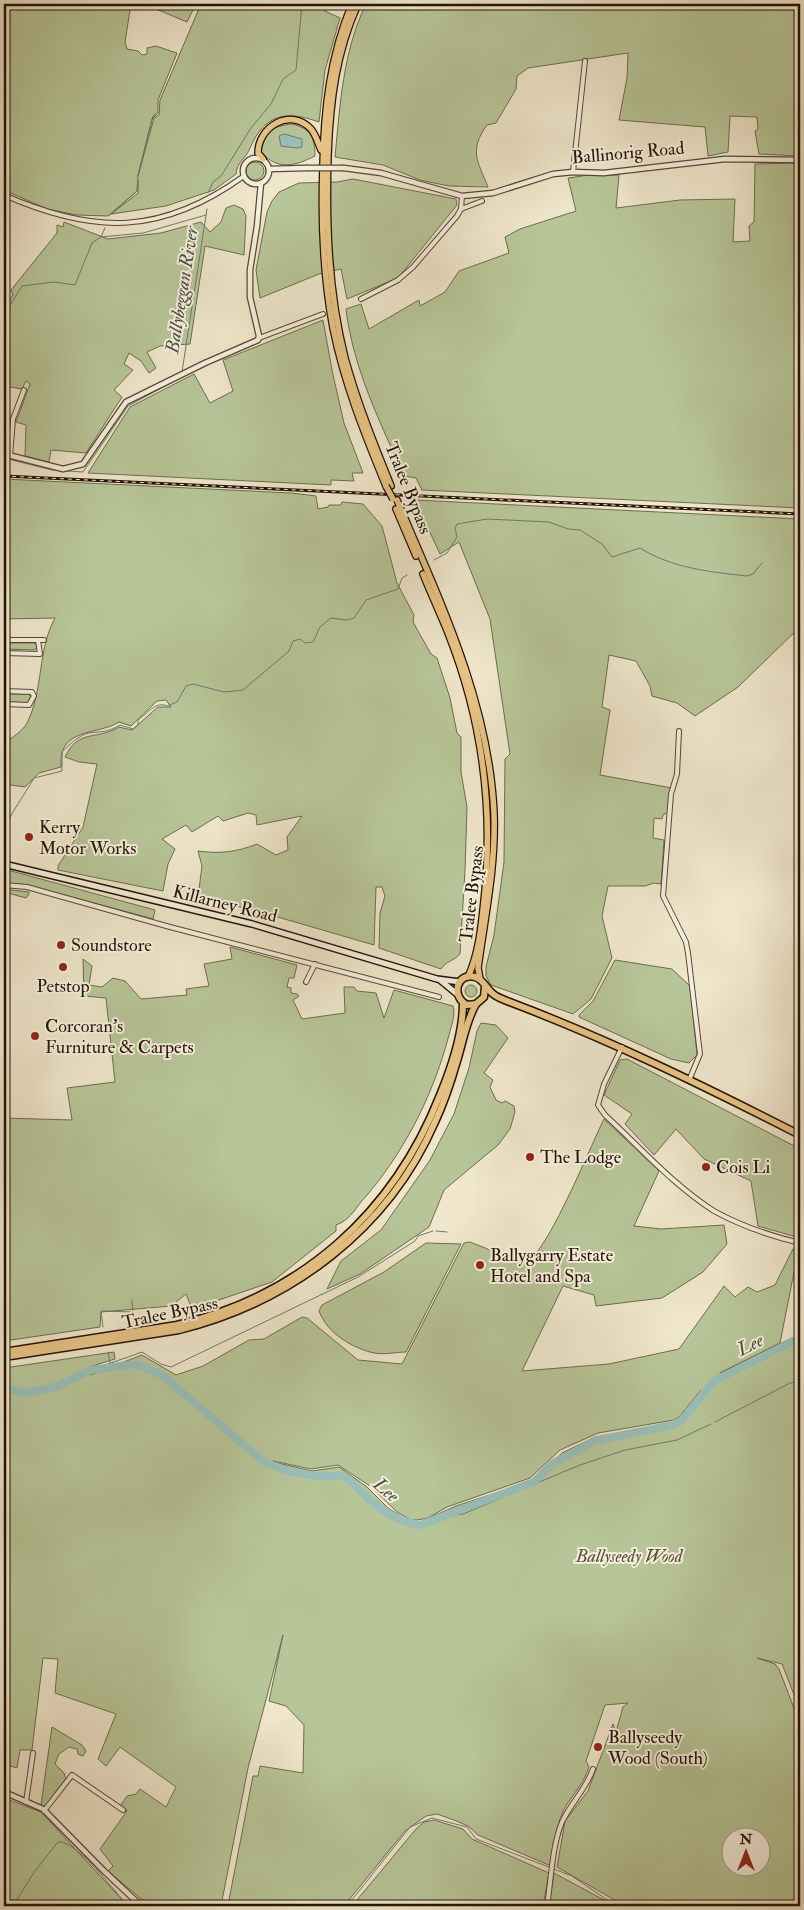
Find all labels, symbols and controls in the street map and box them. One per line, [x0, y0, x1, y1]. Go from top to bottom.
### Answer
street label: Ballinorig Road [571, 137, 685, 169]
water label: Ballybeggan River [160, 224, 204, 356]
street label: Tralee Bypass [379, 439, 437, 537]
place label: Kerry Motor Works [39, 816, 136, 860]
marker: Kerry Motor Works [23, 831, 35, 843]
street label: Tralee Bypass [455, 844, 489, 944]
street label: Killarney Road [170, 880, 280, 928]
place label: Soundstore [71, 934, 152, 957]
marker: Soundstore [55, 939, 67, 951]
marker: Petstop [57, 961, 69, 973]
place label: Petstop [36, 975, 90, 998]
place label: Corcoran's Furniture & Carpets [45, 1015, 194, 1059]
marker: Corcoran's Furniture & Carpets [29, 1030, 41, 1042]
place label: The Lodge [540, 1146, 622, 1169]
marker: The Lodge [524, 1151, 536, 1163]
place label: Cois Li [716, 1156, 771, 1179]
marker: Cois Li [700, 1161, 712, 1173]
place label: Ballygarry Estate Hotel and Spa [490, 1244, 614, 1288]
marker: Ballygarry Estate Hotel and Spa [474, 1259, 486, 1271]
street label: Tralee Bypass [120, 1292, 220, 1334]
water label: Lee [732, 1328, 768, 1362]
water label: Lee [367, 1472, 404, 1508]
park label: Ballyseedy Wood [575, 1545, 684, 1568]
place label: Ballyseedy Wood (South) [607, 1726, 708, 1770]
marker: Ballyseedy Wood (South) [592, 1741, 604, 1753]
north arrow [722, 1828, 772, 1878]
text: N [739, 1831, 753, 1848]

